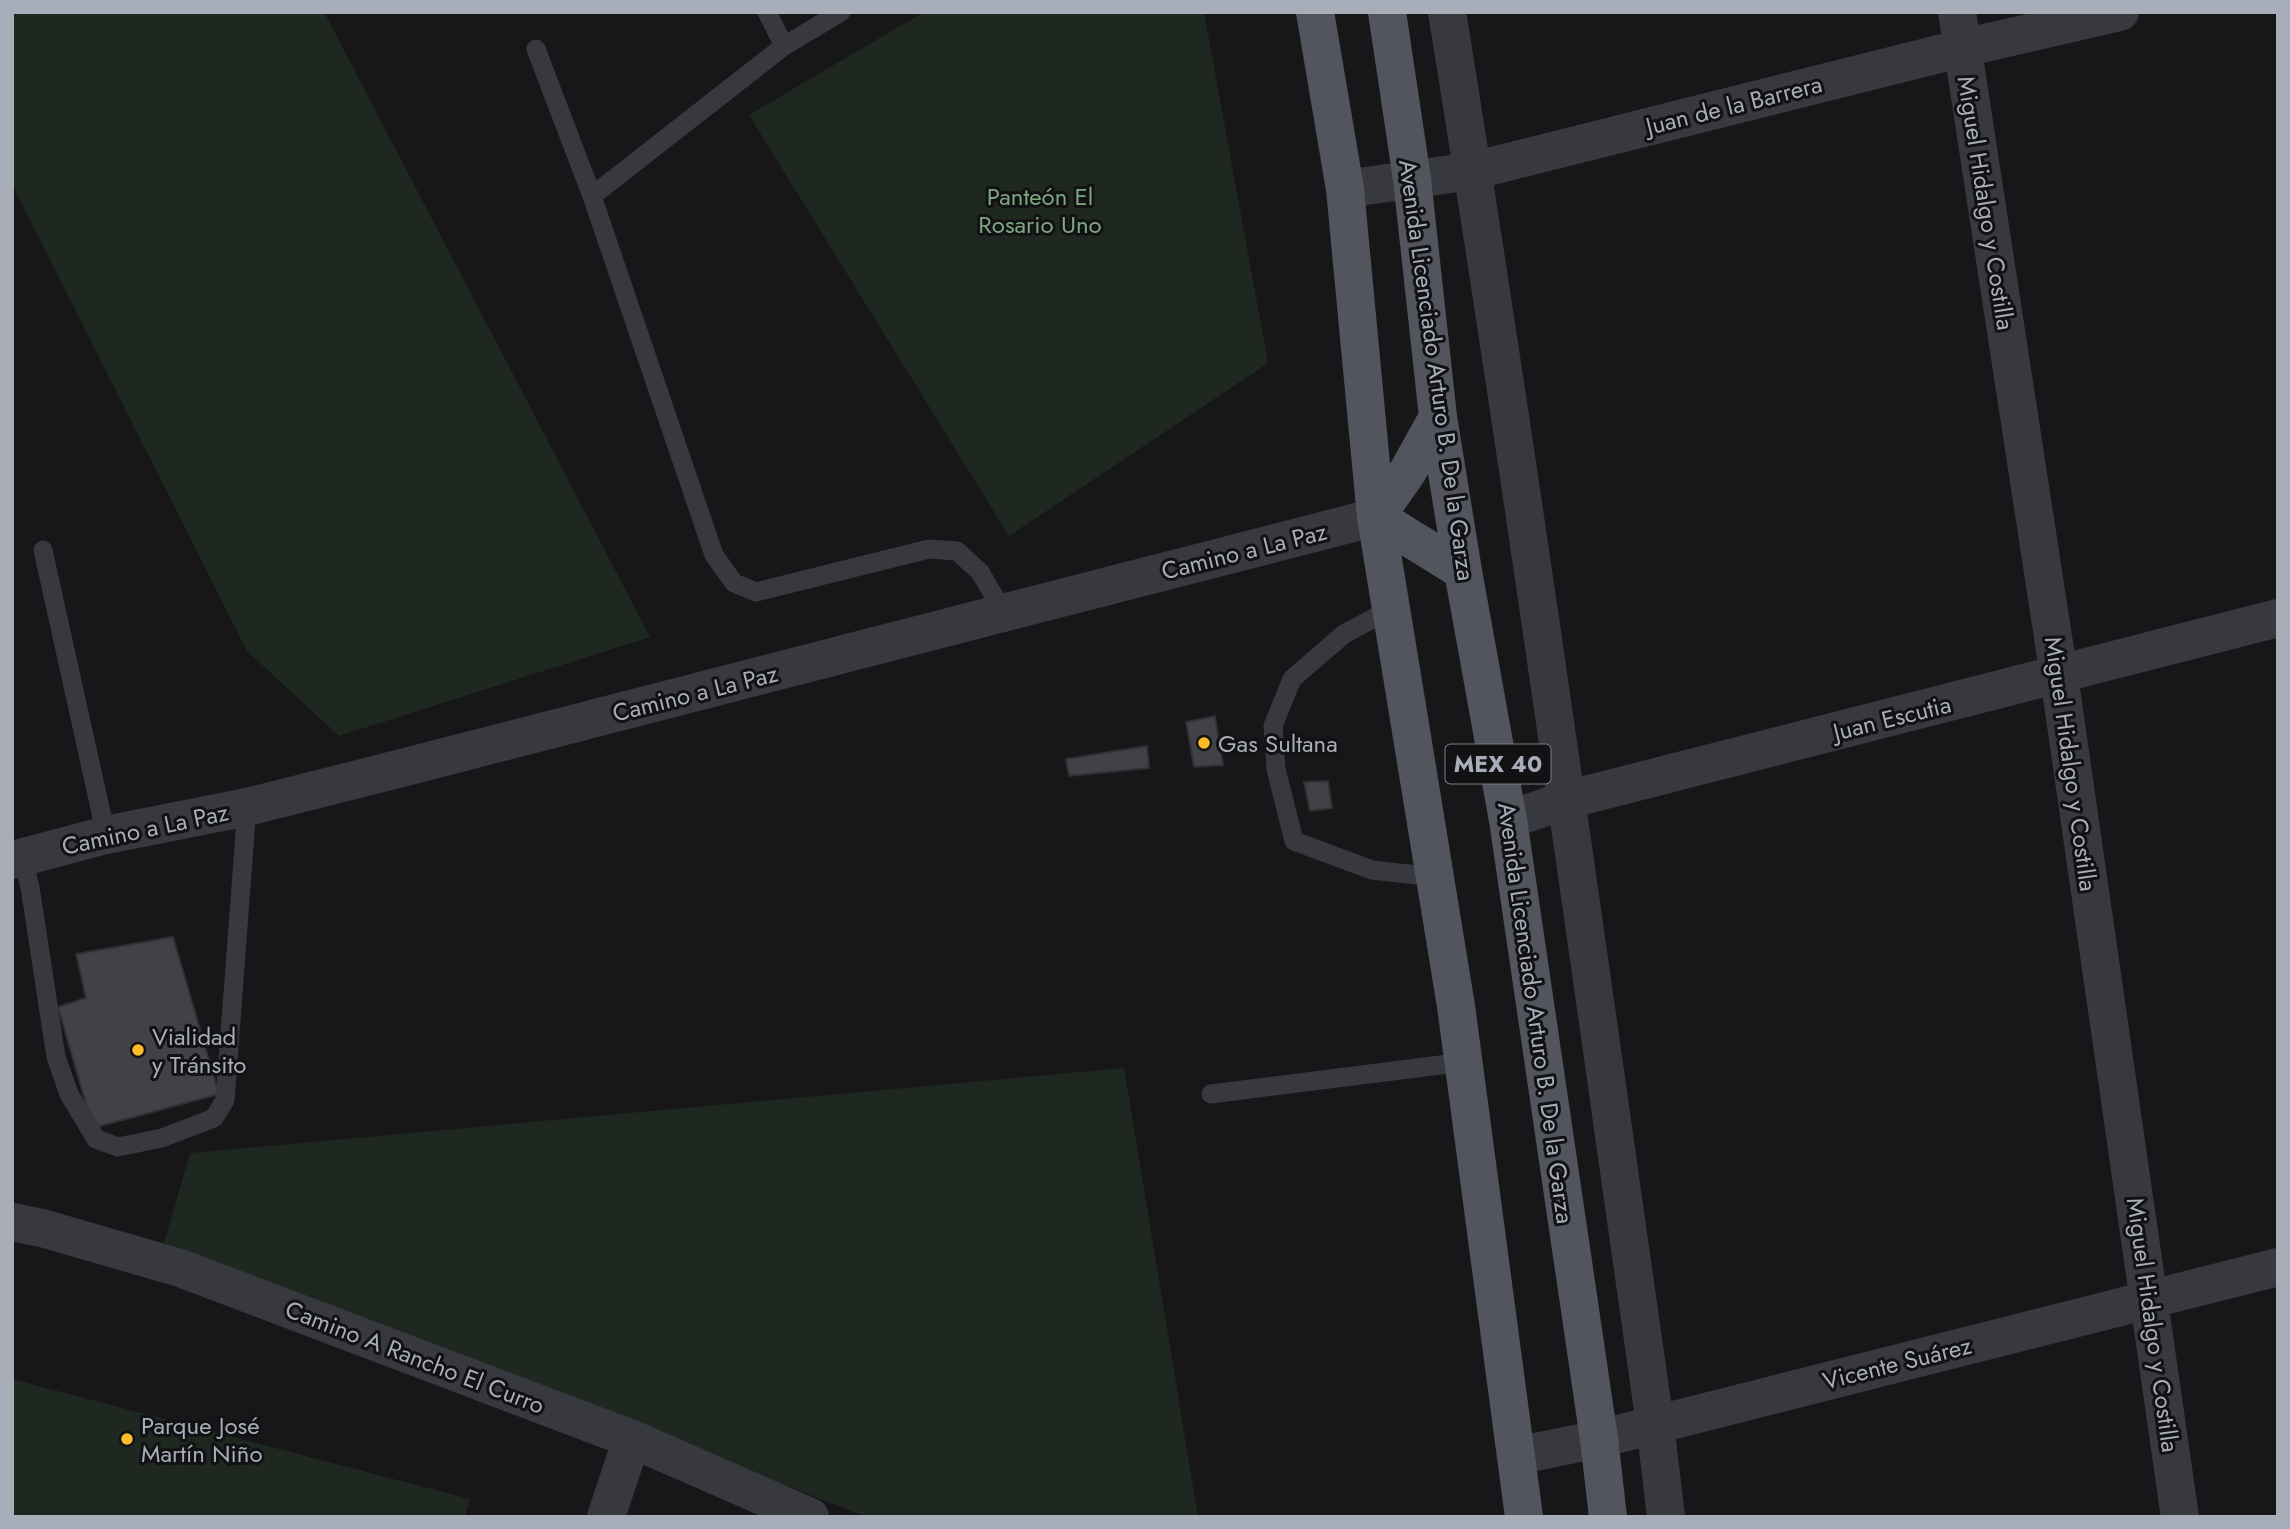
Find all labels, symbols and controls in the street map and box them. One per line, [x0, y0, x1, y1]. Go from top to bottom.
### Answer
street label: Juan de la Barrera [1639, 66, 1826, 145]
street label: Miguel Hidalgo y Costilla [1949, 73, 2023, 333]
street label: Avenida Licenciado Arturo B. De la Garza [1390, 157, 1484, 583]
park label: Panteón El Rosario Uno [978, 179, 1102, 242]
street label: Camino a La Paz [1158, 514, 1330, 588]
street label: Miguel Hidalgo y Costilla [2036, 634, 2106, 894]
street label: Camino a La Paz [609, 656, 781, 730]
street label: Juan Escutia [1827, 686, 1955, 750]
place label: Gas Sultana [1218, 726, 1338, 761]
marker: Gas Sultana [1196, 735, 1212, 751]
road number: MEX 40 [1446, 744, 1550, 784]
street label: Camino a La Paz [59, 794, 231, 864]
street label: Avenida Licenciado Arturo B. De la Garza [1489, 800, 1583, 1226]
place label: Vialidad y Tránsito [152, 1019, 246, 1082]
marker: Vialidad y Tránsito [130, 1042, 146, 1058]
street label: Miguel Hidalgo y Costilla [2118, 1195, 2188, 1455]
street label: Camino A Rancho El Curro [280, 1291, 550, 1423]
street label: Vicente Suárez [1819, 1328, 1975, 1398]
place label: Parque José Martín Niño [141, 1408, 263, 1471]
marker: Parque José Martín Niño [119, 1431, 135, 1447]

